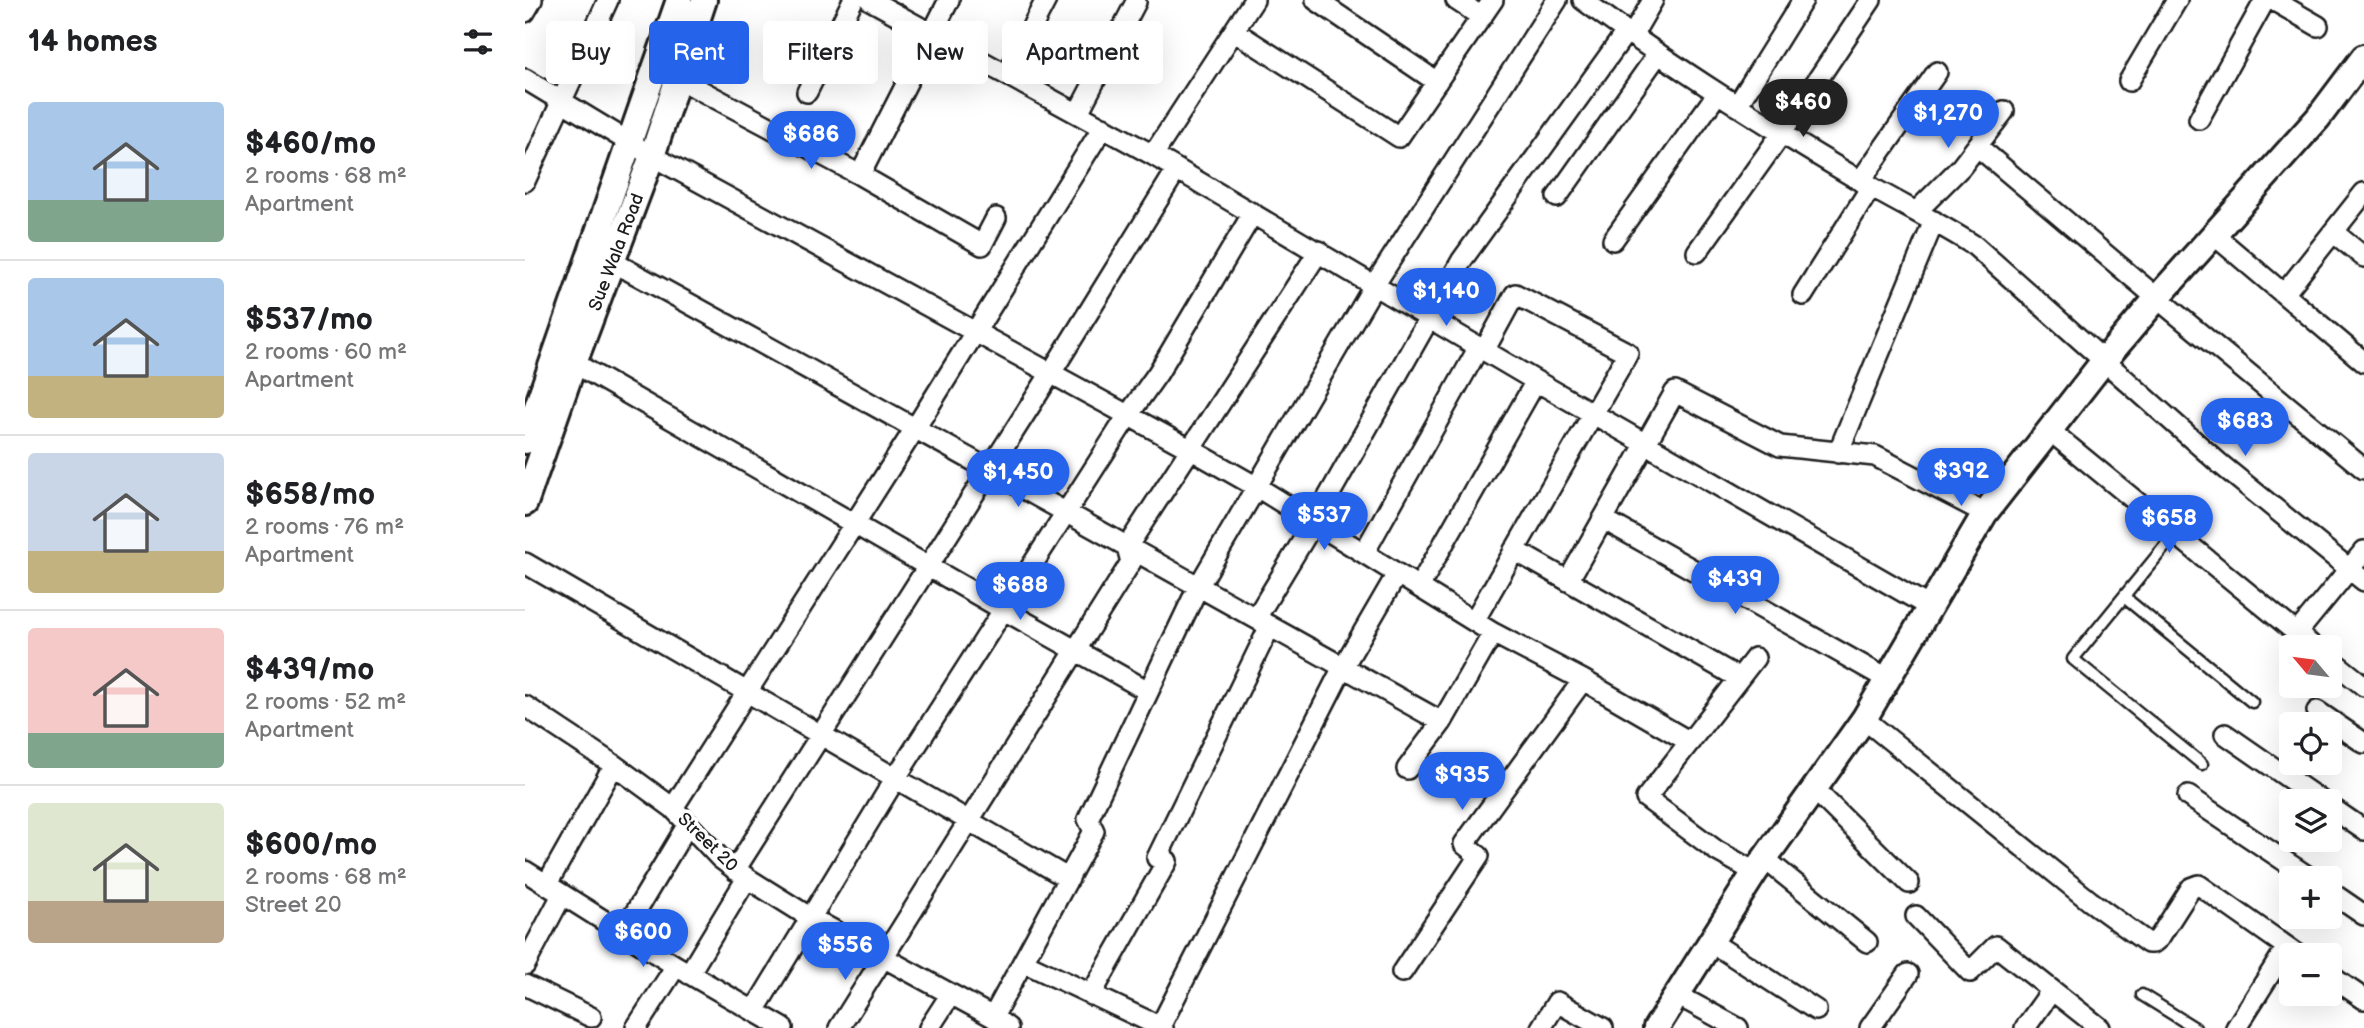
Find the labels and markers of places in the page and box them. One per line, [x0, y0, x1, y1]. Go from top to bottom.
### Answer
pin: $460 [1762, 80, 1844, 139]
pin: $1,270 [1891, 90, 2005, 150]
pin: $686 [770, 111, 852, 171]
pin: $1,140 [1389, 268, 1503, 328]
pin: $683 [2204, 398, 2286, 458]
pin: $392 [1920, 448, 2002, 508]
pin: $1,450 [961, 449, 1075, 509]
pin: $537 [1283, 492, 1365, 552]
pin: $658 [2128, 496, 2210, 555]
pin: $439 [1694, 556, 1776, 616]
pin: $688 [979, 562, 1061, 622]
pin: $935 [1421, 752, 1503, 812]
pin: $600 [602, 909, 684, 969]
pin: $556 [804, 922, 886, 982]

